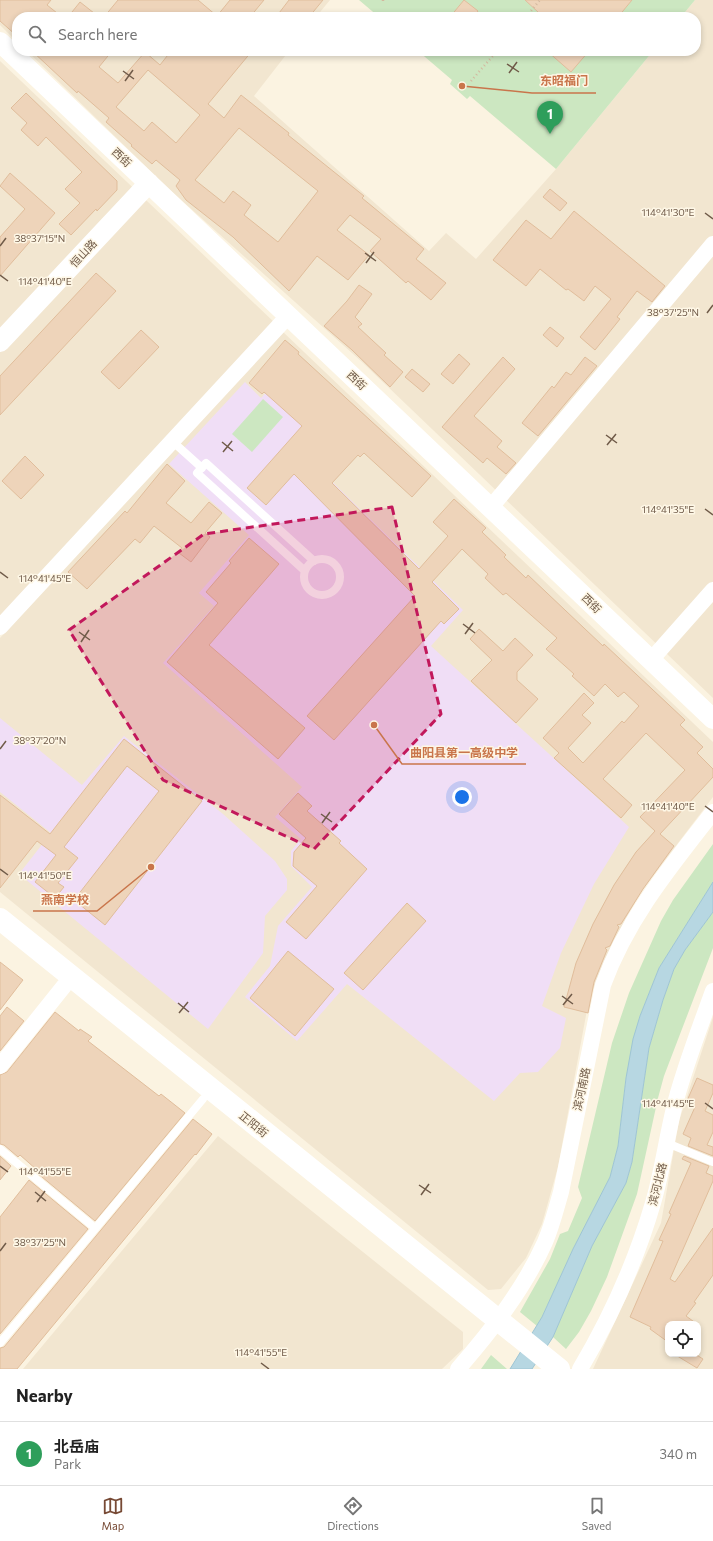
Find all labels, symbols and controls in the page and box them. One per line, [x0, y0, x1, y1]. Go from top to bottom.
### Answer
search box [12, 12, 701, 56]
icon: search [26, 23, 48, 45]
text: Search here [58, 25, 137, 43]
callout: 东昭福门 [532, 69, 596, 93]
text: 东昭福门 [540, 73, 588, 87]
pin: 1 [537, 101, 563, 134]
street label: 西街 [110, 145, 134, 169]
text: 114°41'30"E [641, 206, 695, 218]
text: 38°37'15"N [15, 232, 65, 244]
street label: 恒山路 [67, 236, 99, 270]
text: 114°41'40"E [18, 275, 72, 287]
text: 38°37'25"N [647, 306, 699, 318]
street label: 西街 [345, 368, 369, 392]
text: 114°41'35"E [642, 503, 694, 515]
text: 114°41'45"E [19, 572, 71, 584]
street label: 西街 [580, 591, 604, 615]
text: 38°37'20"N [14, 734, 66, 746]
callout: 曲阳县第一高级中学 [402, 740, 526, 764]
text: 曲阳县第一高级中学 [410, 745, 518, 759]
your location [452, 787, 472, 807]
text: 114°41'40"E [641, 800, 695, 812]
text: 114°41'50"E [18, 869, 72, 881]
callout: 燕南学校 [33, 887, 97, 911]
text: 燕南学校 [41, 892, 89, 906]
street label: 滨河南路 [570, 1066, 592, 1112]
text: 114°41'45"E [642, 1097, 694, 1109]
street label: 正阳街 [237, 1109, 271, 1139]
street label: 滨河北路 [645, 1161, 669, 1207]
text: 114°41'55"E [19, 1165, 71, 1177]
text: 38°37'25"N [14, 1236, 66, 1248]
map controls [665, 1321, 701, 1357]
button: locate [665, 1321, 701, 1357]
text: 114°41'55"E [235, 1346, 287, 1358]
text: Nearby [16, 1385, 73, 1406]
text: 北岳庙 [54, 1437, 99, 1455]
text: 1 [26, 1446, 32, 1462]
text: 340 m [659, 1446, 697, 1462]
text: Park [54, 1456, 81, 1472]
tab: Map [102, 1495, 124, 1532]
tab: Directions [327, 1495, 379, 1532]
tab: Saved [582, 1495, 611, 1532]

